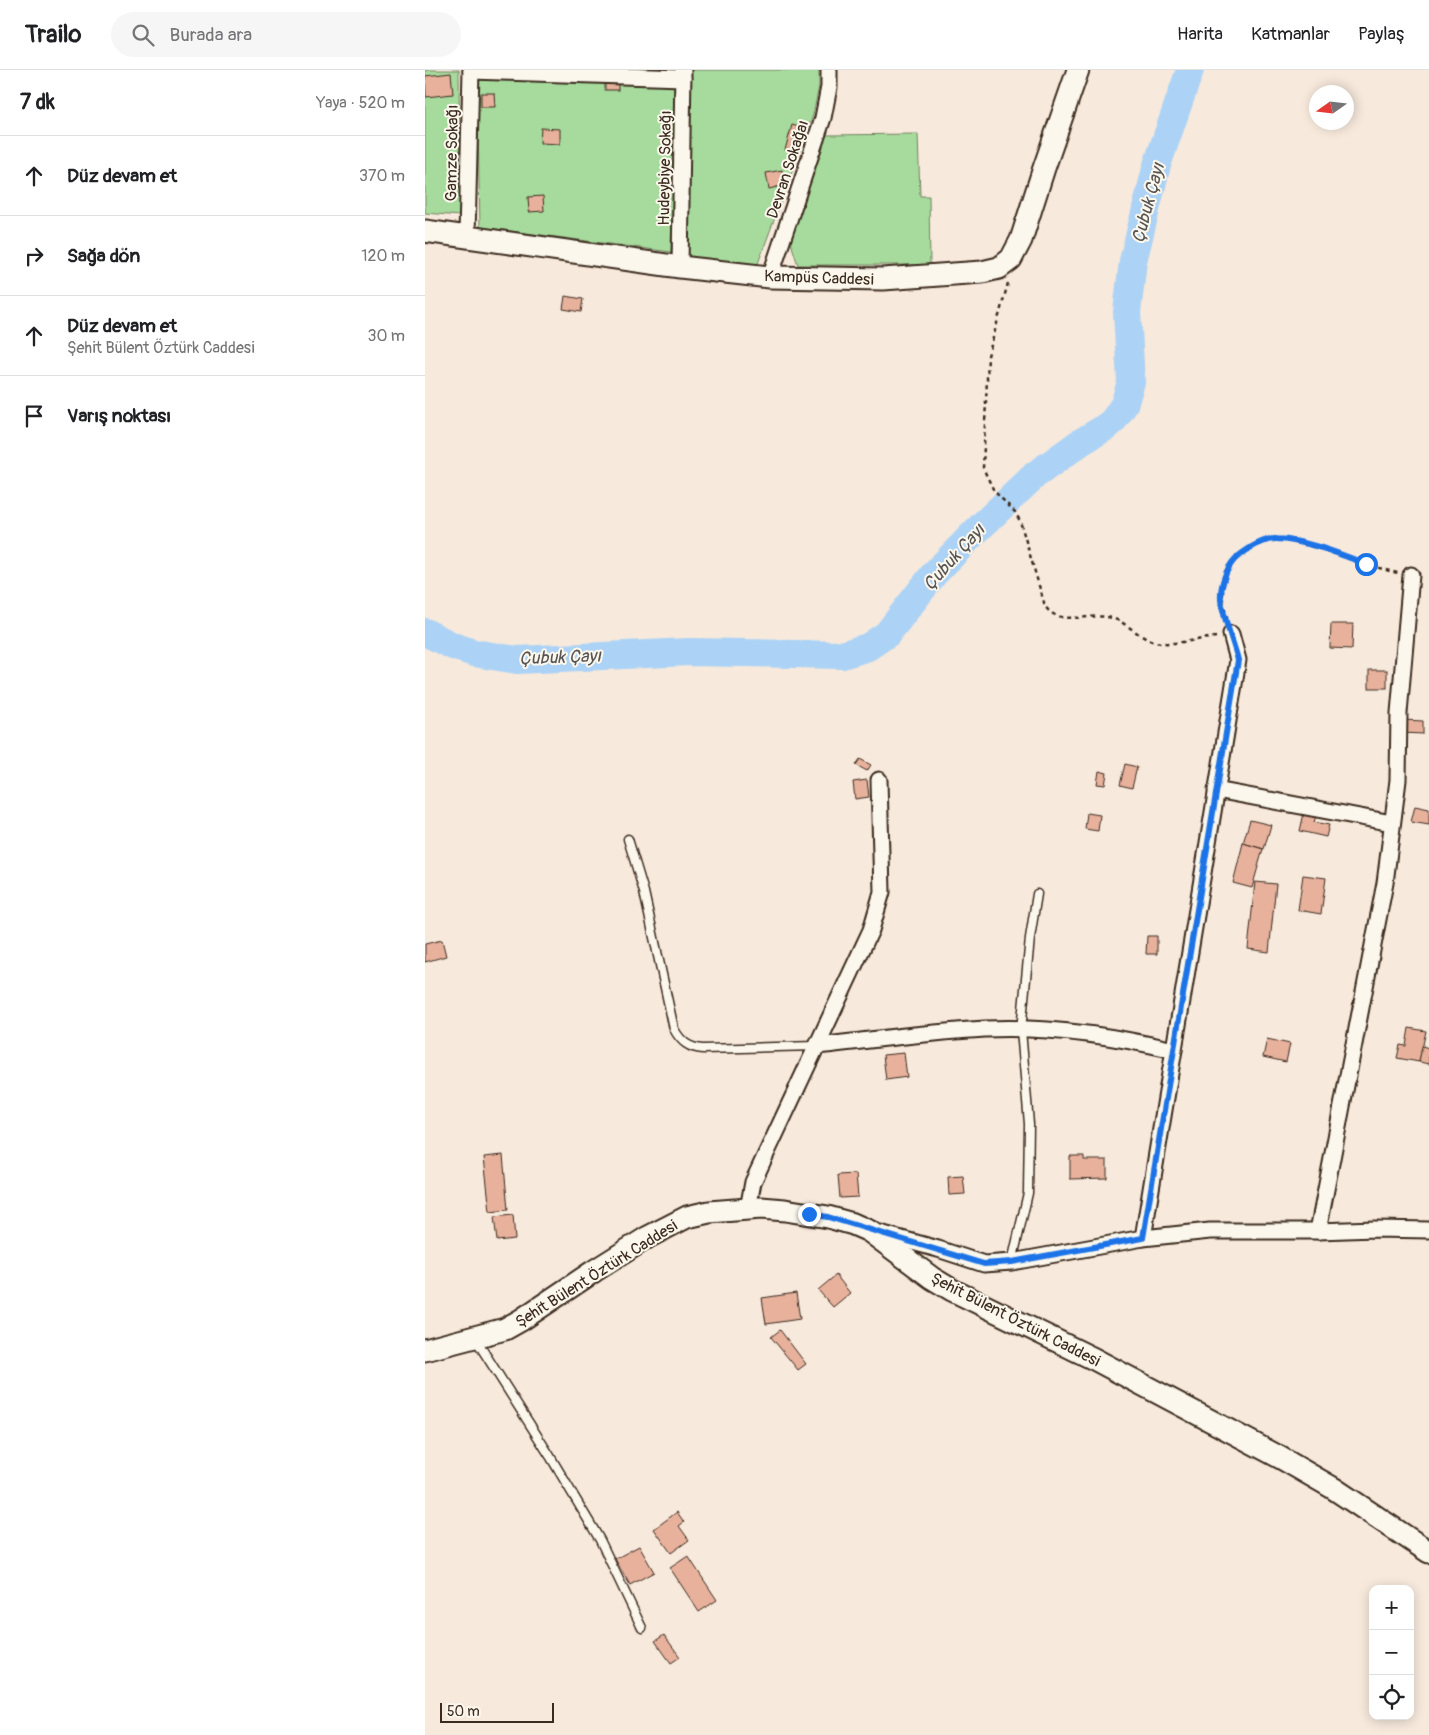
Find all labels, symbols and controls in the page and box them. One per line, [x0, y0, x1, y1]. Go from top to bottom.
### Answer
search box [111, 12, 461, 57]
text: Trailo [25, 20, 81, 49]
icon: search [129, 21, 157, 49]
text: Burada ara [169, 23, 252, 47]
text: Harita [1177, 23, 1223, 46]
text: Katmanlar [1251, 23, 1330, 46]
text: Paylaş [1358, 23, 1404, 46]
north arrow [1309, 85, 1354, 130]
text: 7 dk [20, 89, 55, 116]
text: Yaya · 520 m [316, 93, 405, 113]
street label: Gamze Sokağı [441, 105, 463, 202]
street label: Hudeybiye Sokağı [654, 110, 676, 226]
street label: Devran Sokağaı [763, 117, 813, 221]
water label: Çubuk Çayı [1127, 160, 1170, 246]
icon: ahead [20, 162, 48, 190]
text: Düz devam et [67, 164, 177, 188]
text: 370 m [359, 166, 405, 186]
icon: right [20, 242, 48, 270]
text: Sağa dön [67, 244, 140, 268]
text: 120 m [361, 246, 405, 266]
street label: Kampüs Caddesi [764, 266, 874, 290]
text: Düz devam et [67, 314, 177, 338]
icon: ahead [20, 322, 48, 350]
text: 30 m [367, 326, 405, 346]
text: Şehit Bülent Öztürk Caddesi [67, 338, 255, 358]
icon: arrive [20, 402, 48, 430]
text: Varış noktası [67, 404, 171, 428]
water label: Çubuk Çayı [918, 518, 991, 595]
route start [1355, 553, 1378, 576]
water label: Çubuk Çayı [519, 645, 602, 670]
route end [798, 1203, 821, 1226]
street label: Şehit Bülent Öztürk Caddesi [512, 1215, 682, 1332]
street label: Şehit Bülent Öztürk Caddesi [927, 1268, 1104, 1372]
map controls [1369, 1585, 1414, 1720]
button: + [1369, 1585, 1414, 1630]
button: − [1369, 1630, 1414, 1675]
button: locate [1369, 1675, 1414, 1720]
scale bar [440, 1700, 554, 1723]
text: 50 m [447, 1703, 480, 1720]

